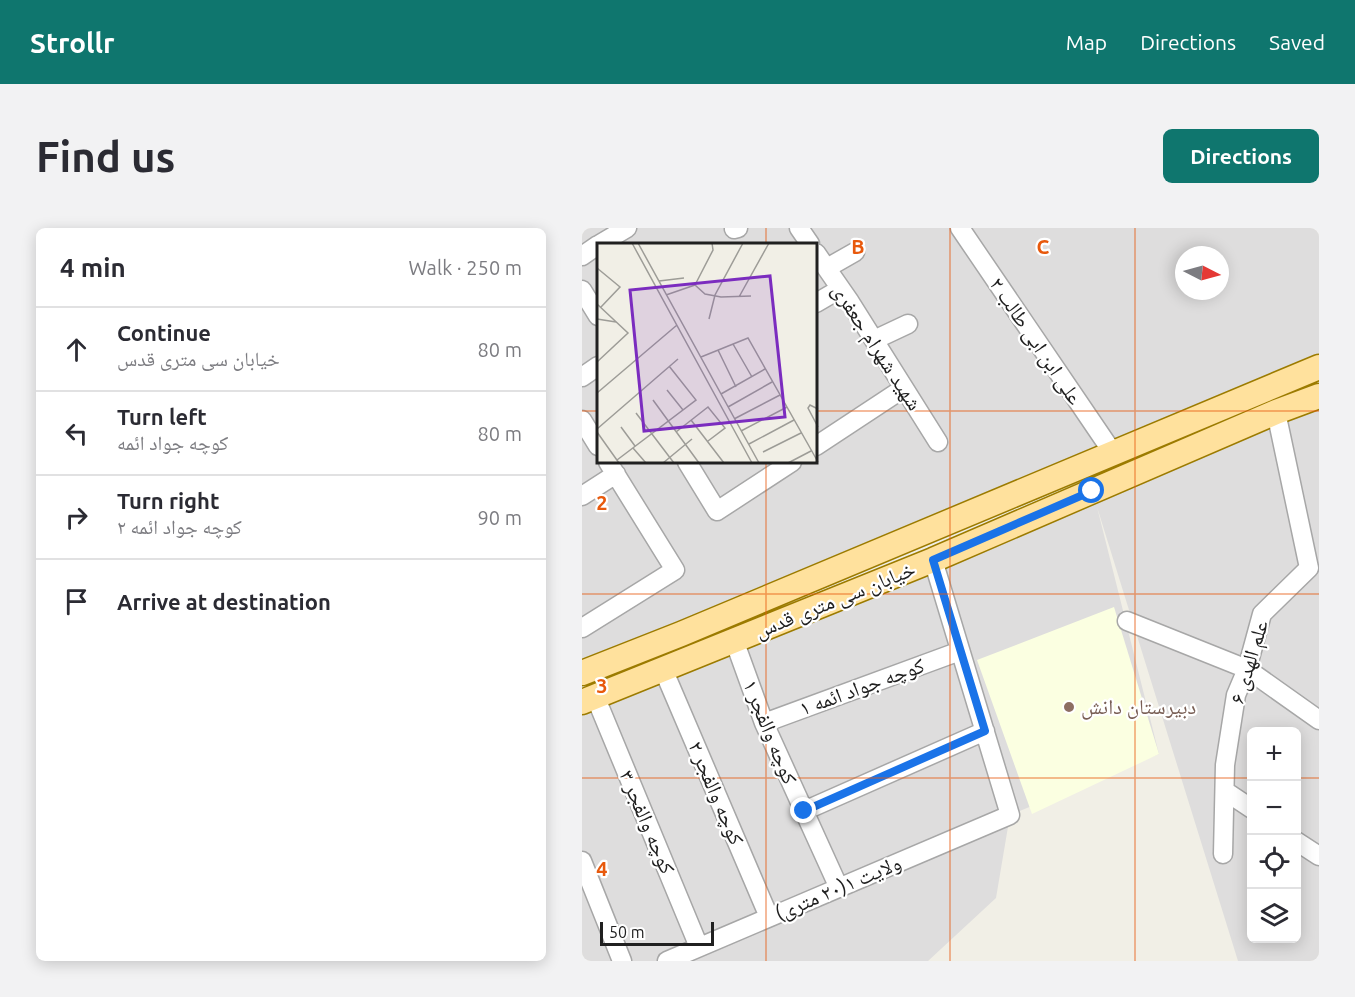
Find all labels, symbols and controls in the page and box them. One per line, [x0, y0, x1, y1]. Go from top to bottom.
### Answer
text: Strollr [30, 27, 115, 58]
text: Map [1066, 30, 1107, 54]
text: Directions [1140, 30, 1236, 54]
text: Saved [1269, 30, 1325, 54]
button: Directions [1163, 129, 1319, 183]
text: Find us [36, 133, 175, 180]
text: B [851, 235, 865, 258]
text: C [1037, 235, 1050, 258]
inset map [597, 243, 818, 464]
north arrow [1175, 246, 1229, 300]
text: 4 min [60, 253, 126, 282]
text: Walk · 250 m [409, 256, 522, 279]
street label: علی ابن ابی طالب ۲ [984, 272, 1088, 410]
street label: شهید شهرام جعفری [825, 279, 928, 416]
text: Continue [117, 320, 211, 345]
icon: ahead [60, 333, 93, 366]
text: 80 m [478, 338, 522, 361]
text: خیابان سی متری قدس [117, 347, 280, 370]
text: Turn left [117, 404, 207, 429]
icon: left [60, 417, 93, 450]
text: 80 m [478, 422, 522, 445]
text: کوچه جواد ائمه [117, 431, 228, 454]
route start [1078, 477, 1104, 503]
text: Turn right [117, 488, 219, 513]
text: 2 [596, 491, 608, 514]
icon: right [60, 501, 93, 534]
text: 90 m [478, 506, 522, 529]
text: کوچه جواد ائمه ۲ [117, 515, 242, 538]
street label: خیابان سی متری قدس [751, 556, 919, 644]
icon: arrive [60, 585, 93, 618]
text: Arrive at destination [117, 589, 331, 614]
street label: علم الهدی ۶ [1224, 617, 1275, 707]
street label: کوچه جواد ائمه ۱ [796, 652, 928, 720]
text: 3 [596, 674, 608, 697]
street label: کوچه والفجر ۱ [739, 676, 803, 788]
place label: دبیرستان دانش [1081, 694, 1196, 720]
marker: دبیرستان دانش [1062, 700, 1076, 714]
map controls [1247, 727, 1301, 943]
button: + [1247, 727, 1301, 781]
street label: کوچه والفجر ۲ [684, 737, 750, 849]
street label: کوچه والفجر ۳ [615, 766, 681, 878]
button: − [1247, 781, 1301, 835]
route end [790, 797, 816, 823]
button: locate [1247, 835, 1301, 889]
street label: ولایت ۱(۲۰ متری) [771, 850, 905, 925]
text: 4 [596, 857, 608, 880]
button: layers [1247, 889, 1301, 943]
scale bar [600, 919, 714, 946]
text: 50 m [609, 923, 645, 941]

